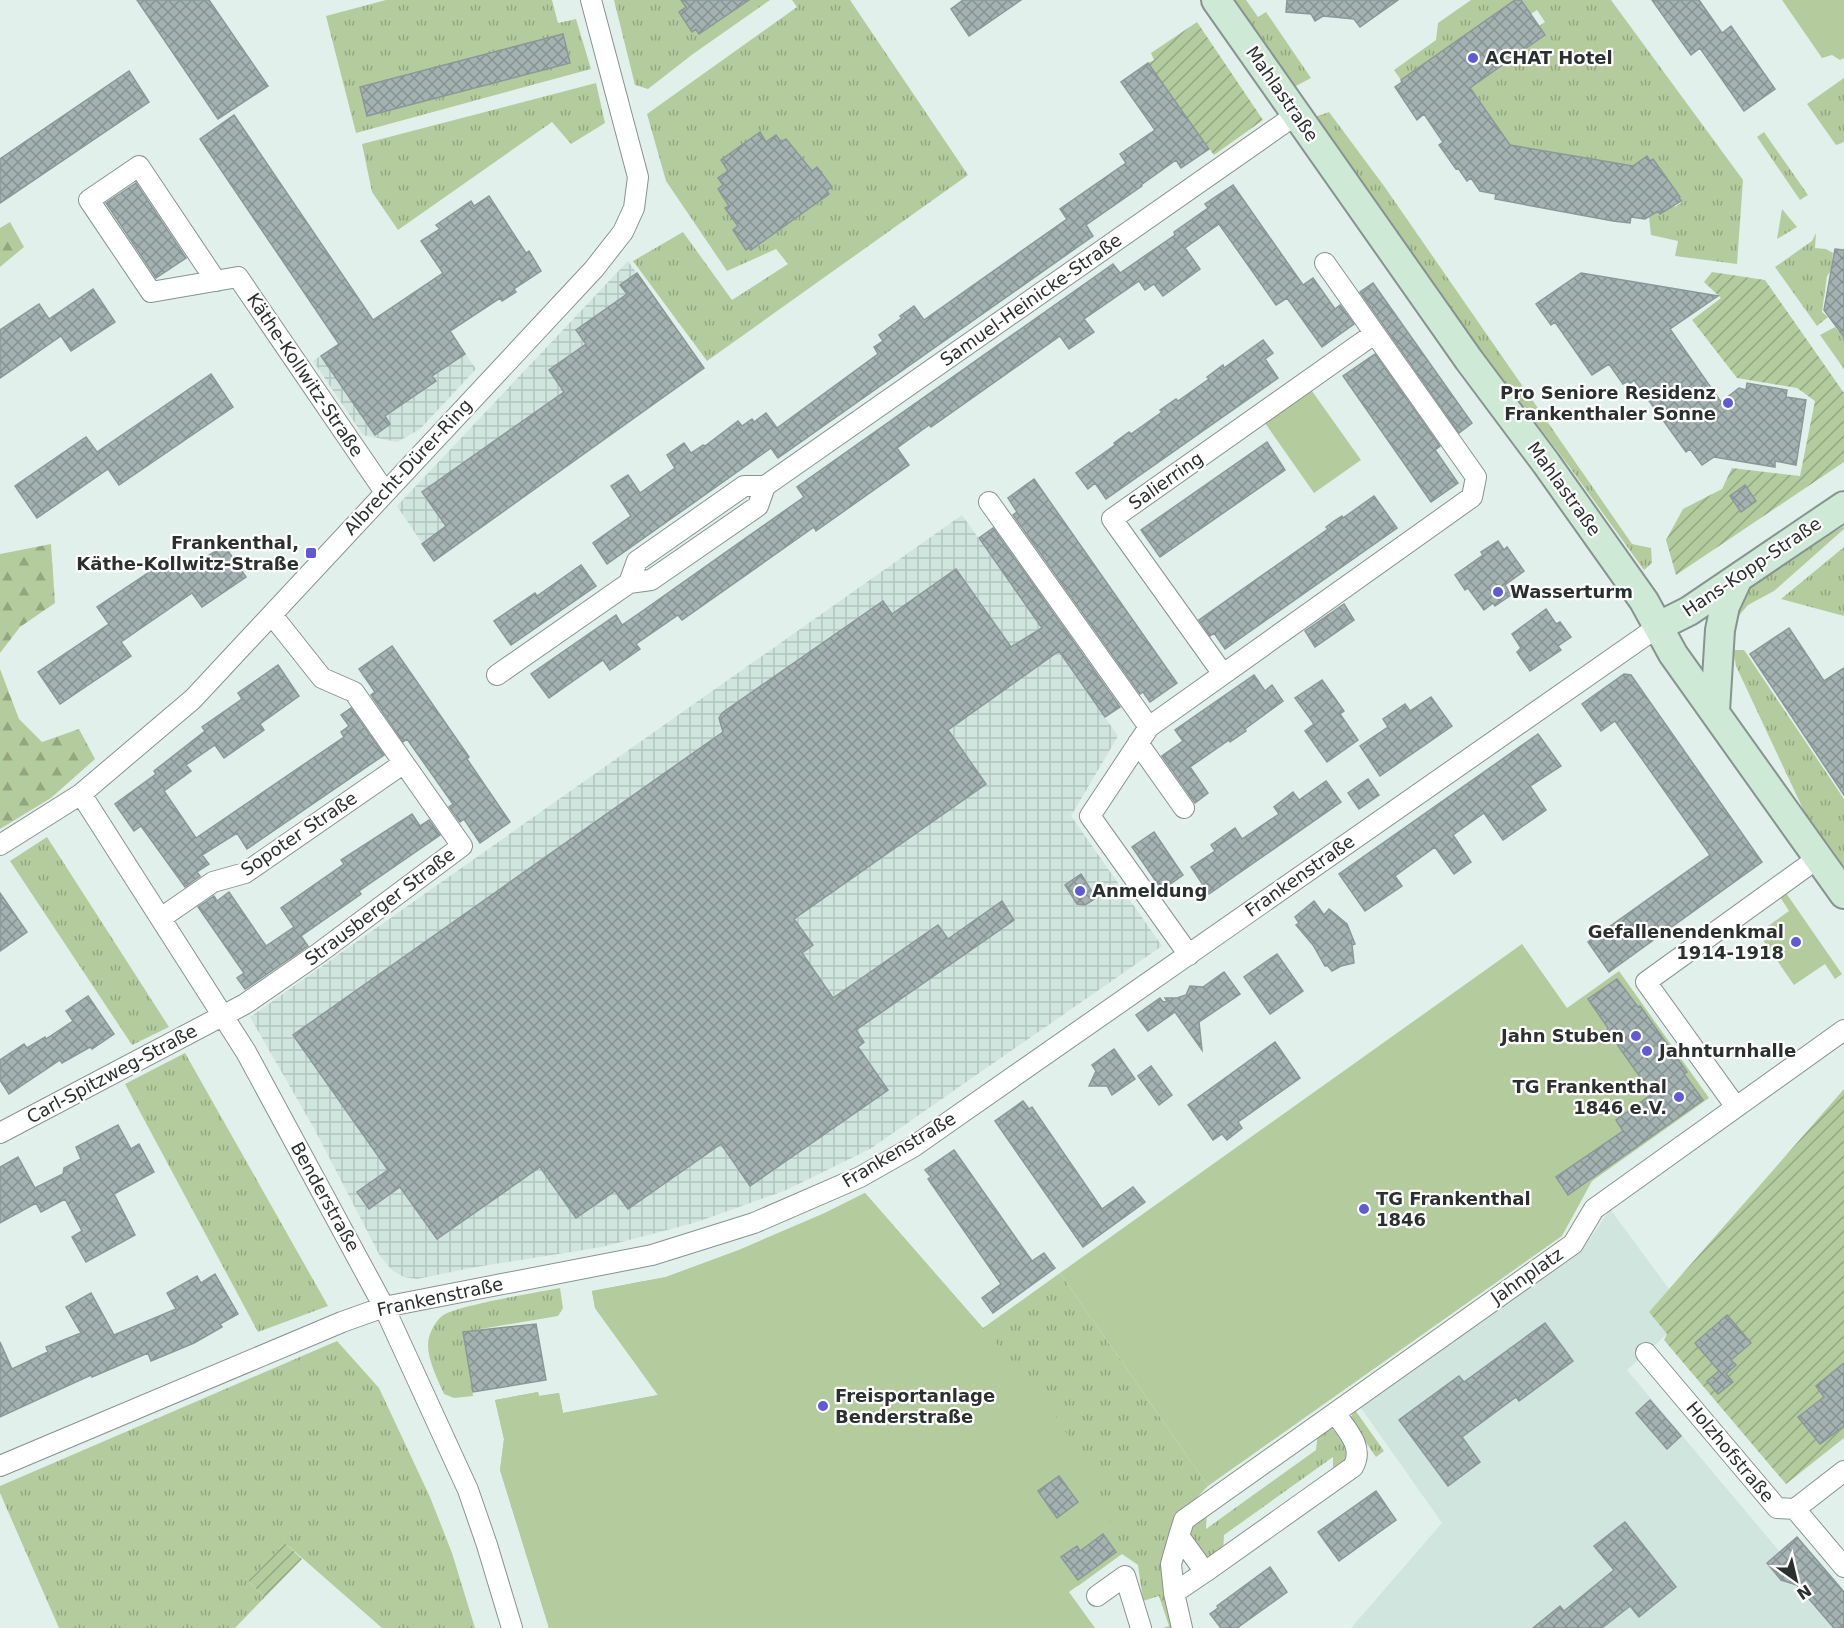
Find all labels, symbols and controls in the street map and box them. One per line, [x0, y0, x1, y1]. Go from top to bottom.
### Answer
street label: Mahlastraße [1242, 42, 1323, 145]
place label: ACHAT Hotel [1485, 47, 1613, 68]
marker: ACHAT Hotel [1466, 51, 1480, 65]
street label: Samuel-Heinicke-Straße [936, 229, 1125, 370]
street label: Käthe-Kollwitz-Straße [243, 289, 368, 460]
place label: Pro Seniore Residenz Frankenthaler Sonne [1500, 382, 1716, 424]
street label: Albrecht-Dürer-Ring [339, 394, 476, 539]
marker: Pro Seniore Residenz Frankenthaler Sonne [1721, 396, 1735, 410]
street label: Mahlastraße [1523, 438, 1606, 540]
street label: Salierring [1125, 447, 1207, 514]
street label: Hans-Kopp-Straße [1679, 512, 1825, 621]
place label: Frankenthal, Käthe-Kollwitz-Straße [76, 532, 299, 574]
marker: Frankenthal, Käthe-Kollwitz-Straße [304, 546, 318, 560]
place label: Wasserturm [1510, 581, 1633, 602]
marker: Wasserturm [1491, 585, 1505, 599]
street label: Sopoter Straße [237, 787, 361, 880]
street label: Frankenstraße [1241, 830, 1358, 921]
street label: Strausberger Straße [301, 843, 459, 970]
place label: Anmeldung [1092, 880, 1207, 901]
marker: Anmeldung [1073, 884, 1087, 898]
place label: Gefallenendenkmal 1914-1918 [1588, 921, 1784, 963]
marker: Gefallenendenkmal 1914-1918 [1789, 935, 1803, 949]
street label: Carl-Spitzweg-Straße [23, 1020, 201, 1127]
place label: Jahn Stuben [1499, 1025, 1624, 1046]
marker: Jahn Stuben [1629, 1029, 1643, 1043]
place label: Jahnturnhalle [1657, 1040, 1796, 1061]
marker: Jahnturnhalle [1640, 1044, 1654, 1058]
place label: TG Frankenthal 1846 e.V. [1512, 1076, 1667, 1118]
marker: TG Frankenthal 1846 e.V. [1672, 1090, 1686, 1104]
street label: Frankenstraße [838, 1107, 959, 1192]
street label: Benderstraße [287, 1138, 364, 1255]
place label: TG Frankenthal 1846 [1376, 1188, 1531, 1230]
marker: TG Frankenthal 1846 [1357, 1202, 1371, 1216]
street label: Jahnplatz [1486, 1243, 1567, 1309]
street label: Frankenstraße [375, 1273, 505, 1320]
place label: Freisportanlage Benderstraße [835, 1385, 995, 1427]
street label: Holzhofstraße [1682, 1397, 1779, 1506]
marker: Freisportanlage Benderstraße [816, 1399, 830, 1413]
north arrow [1766, 1550, 1826, 1610]
text: N [1793, 1580, 1815, 1604]

